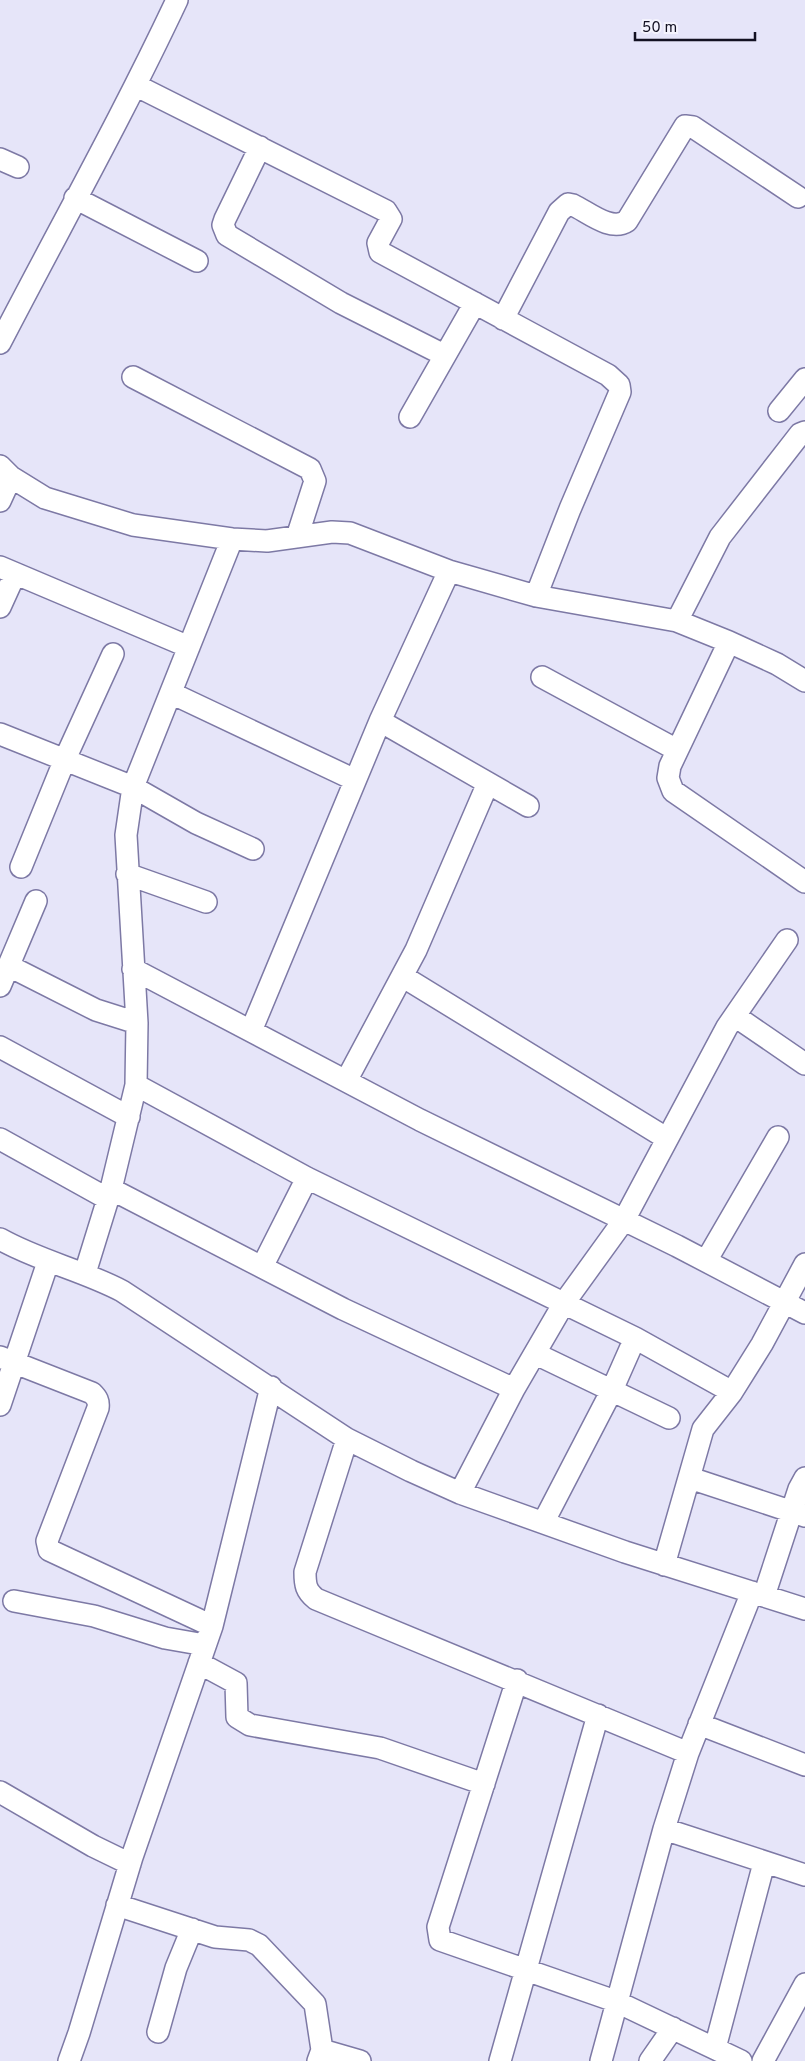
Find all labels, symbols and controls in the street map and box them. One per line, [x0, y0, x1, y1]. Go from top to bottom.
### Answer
scale bar [635, 10, 755, 42]
text: 50 m [642, 19, 677, 38]

